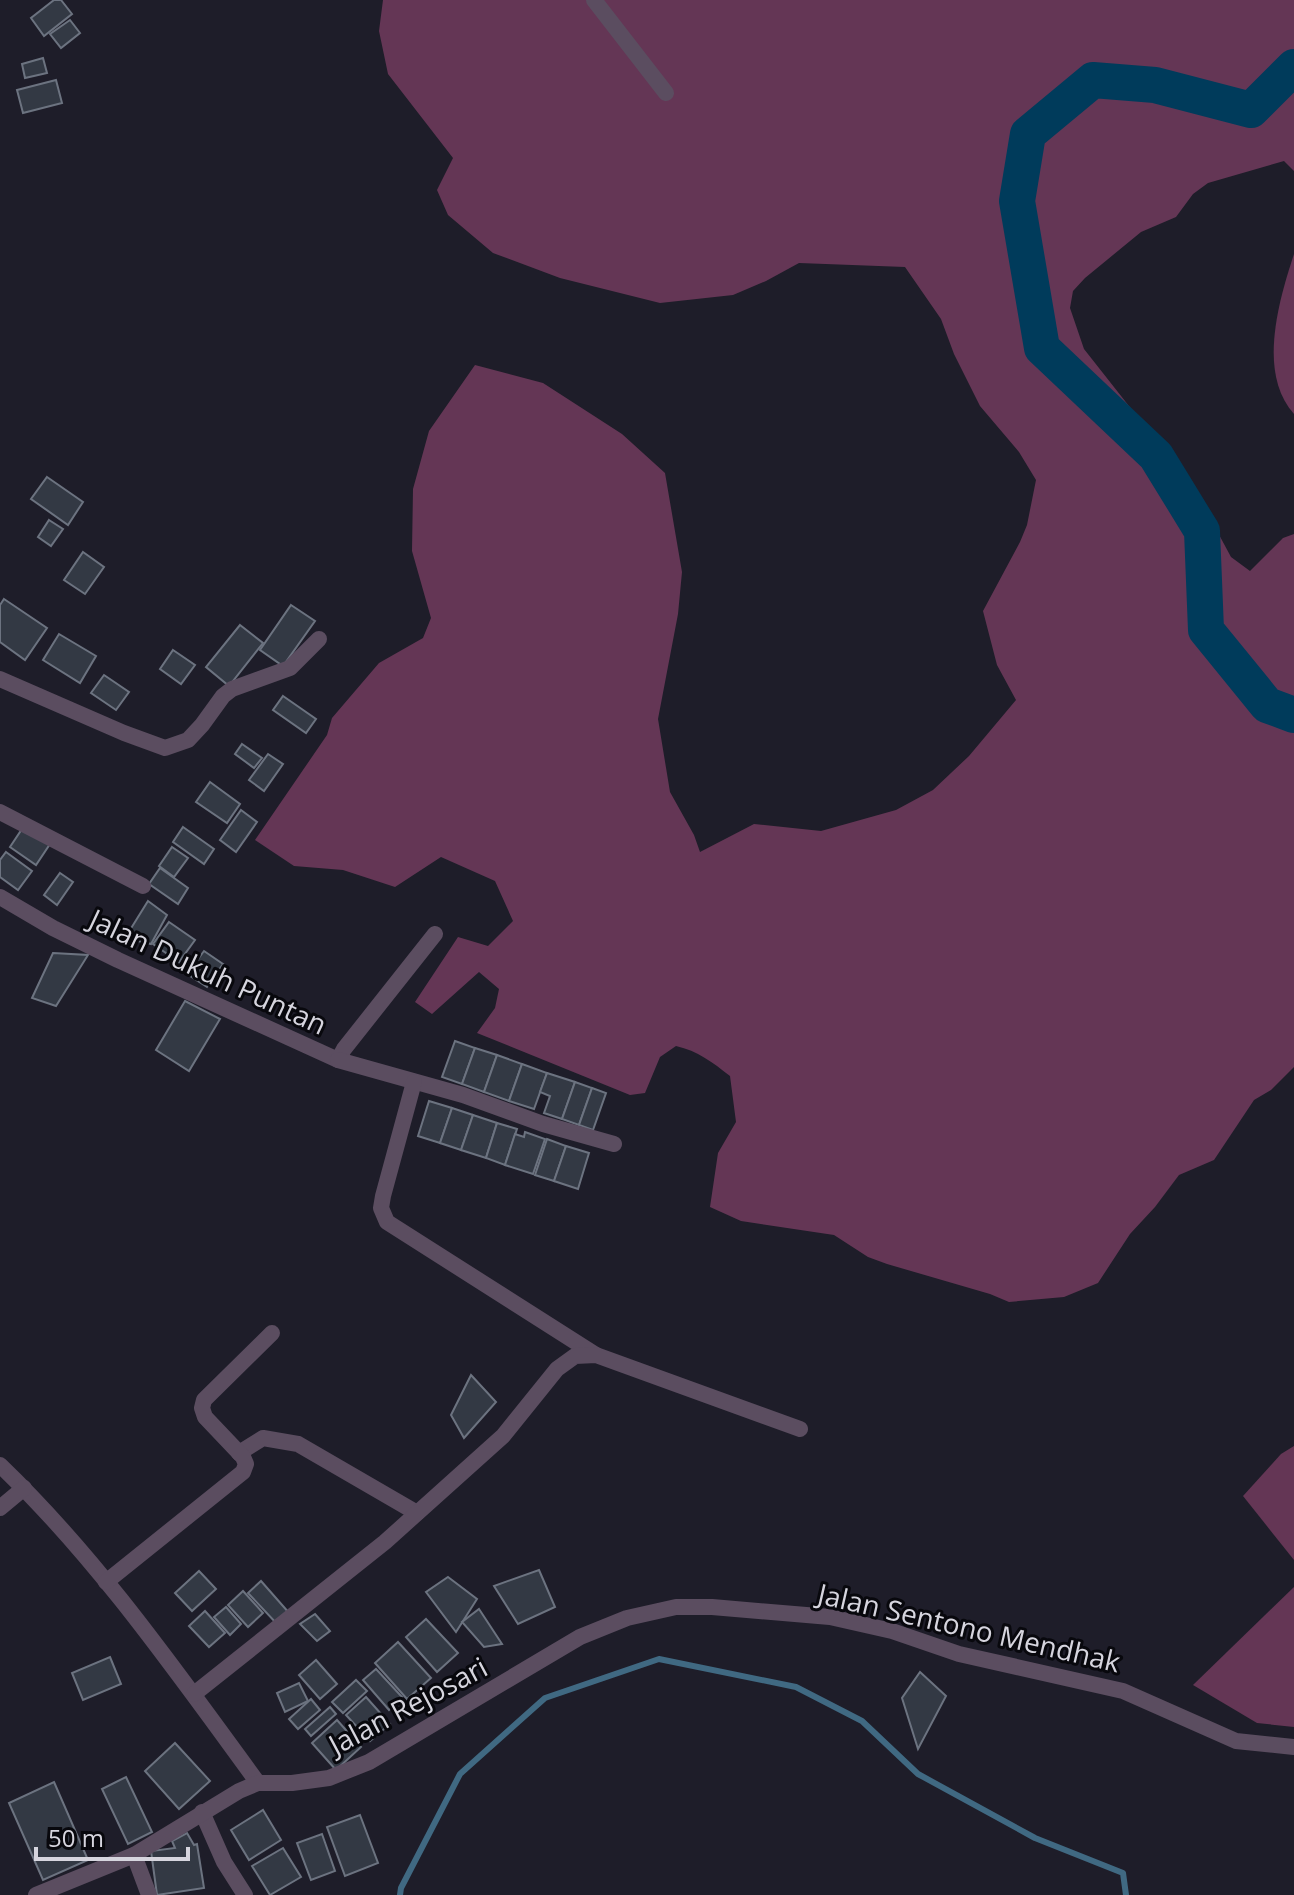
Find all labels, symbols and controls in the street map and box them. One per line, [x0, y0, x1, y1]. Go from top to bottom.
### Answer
street label: Jalan Dukuh Puntan [81, 898, 333, 1043]
street label: Jalan Sentono Mendhak [811, 1573, 1124, 1680]
street label: Jalan Rejosari [319, 1647, 493, 1764]
scale bar [36, 1811, 188, 1861]
text: 50 m [48, 1821, 104, 1854]

